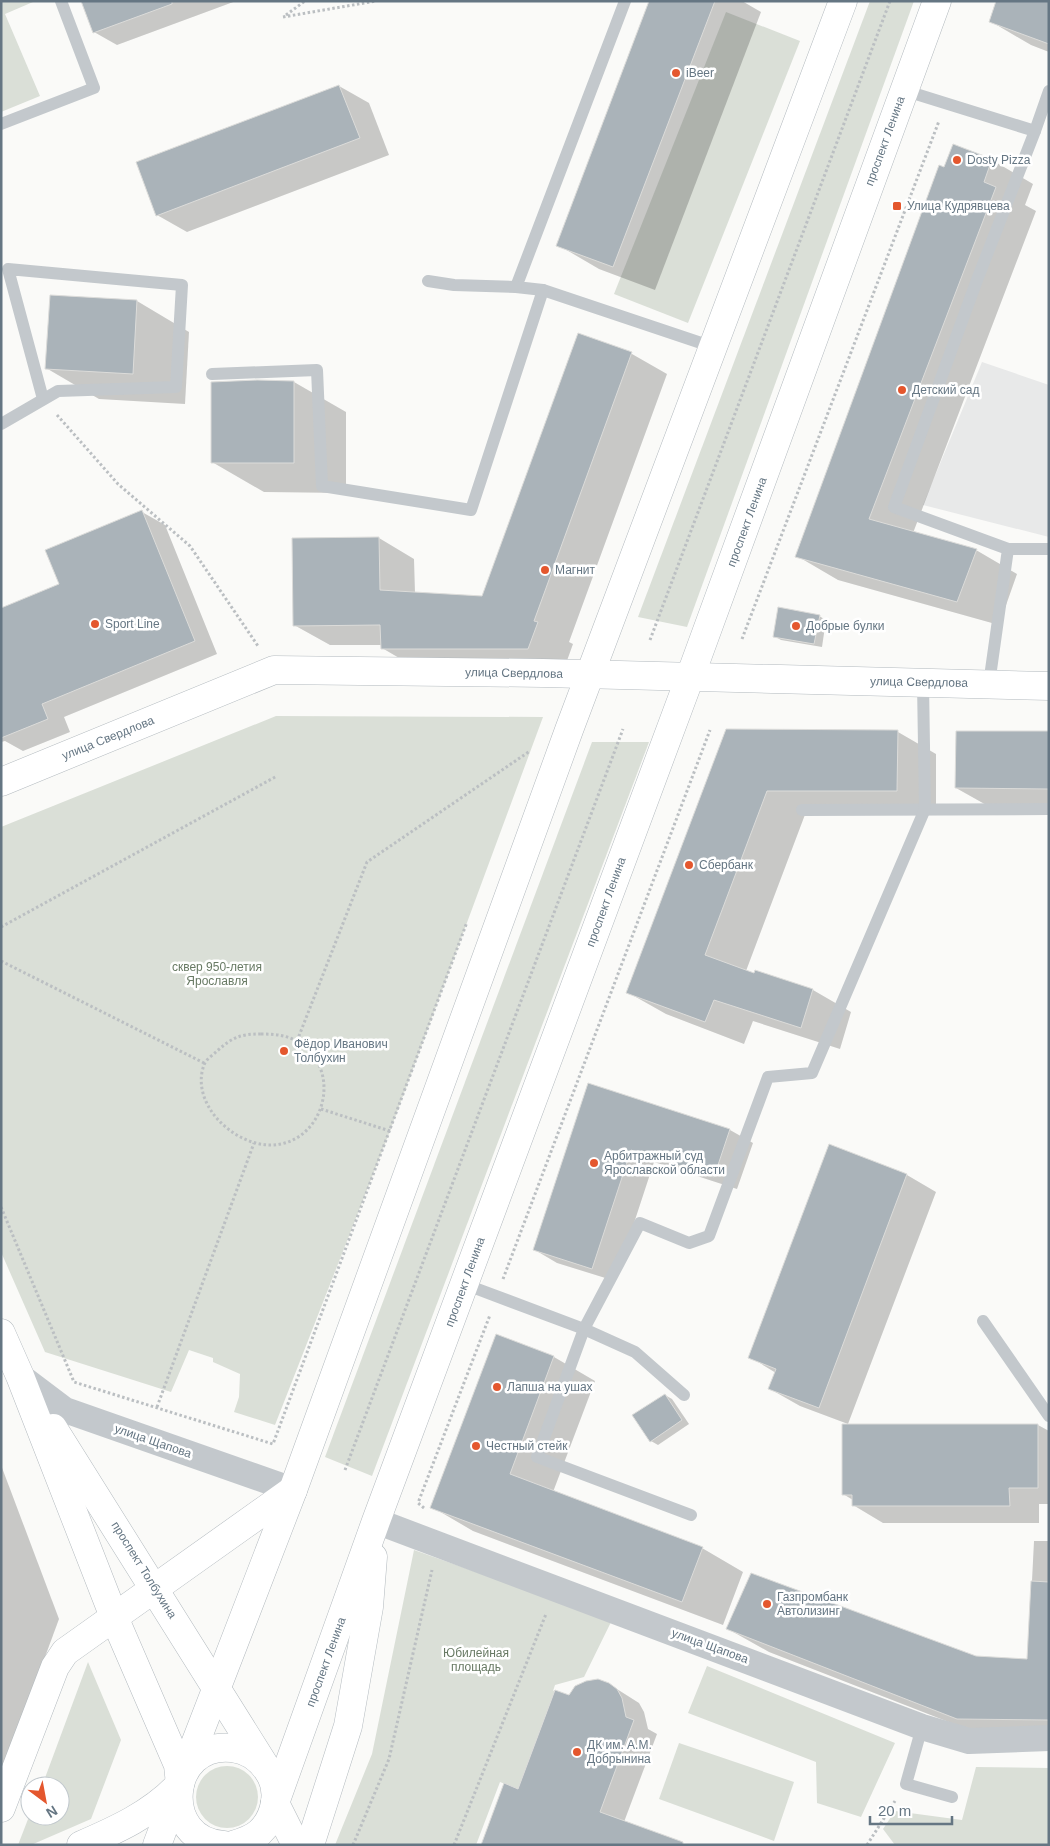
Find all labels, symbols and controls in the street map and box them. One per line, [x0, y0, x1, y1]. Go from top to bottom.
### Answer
place label: iBeer [686, 66, 714, 80]
marker: iBeer [670, 67, 682, 79]
street label: проспект Ленина [862, 94, 908, 188]
place label: Dosty Pizza [967, 153, 1031, 167]
marker: Dosty Pizza [951, 154, 963, 166]
place label: Улица Кудрявцева [907, 199, 1010, 213]
marker: Улица Кудрявцева [891, 200, 903, 212]
place label: Детский сад [912, 383, 979, 397]
marker: Детский сад [896, 384, 908, 396]
street label: проспект Ленина [724, 475, 770, 569]
place label: Магнит [555, 563, 596, 577]
marker: Магнит [539, 564, 551, 576]
place label: Sport Line [105, 617, 160, 631]
marker: Sport Line [89, 618, 101, 630]
place label: Добрые булки [806, 619, 884, 633]
marker: Добрые булки [790, 620, 802, 632]
street label: улица Свердлова [465, 665, 563, 681]
street label: улица Свердлова [870, 674, 968, 690]
street label: улица Свердлова [60, 713, 156, 763]
street label: проспект Ленина [583, 855, 629, 949]
place label: Сбербанк [699, 858, 754, 872]
marker: Сбербанк [683, 859, 695, 871]
park label: сквер 950-летия Ярославля [172, 960, 262, 988]
place label: Фёдор Иванович Толбухин [294, 1037, 388, 1065]
marker: Фёдор Иванович Толбухин [278, 1045, 290, 1057]
place label: Арбитражный суд Ярославской области [604, 1149, 725, 1177]
marker: Арбитражный суд Ярославской области [588, 1157, 600, 1169]
street label: проспект Ленина [442, 1235, 488, 1329]
place label: Лапша на ушах [507, 1380, 593, 1394]
marker: Лапша на ушах [491, 1381, 503, 1393]
street label: улица Щапова [113, 1421, 194, 1461]
place label: Честный стейк [486, 1439, 568, 1453]
marker: Честный стейк [470, 1440, 482, 1452]
street label: проспект Толбухина [108, 1519, 180, 1621]
place label: Газпромбанк Автолизинг [777, 1590, 849, 1618]
marker: Газпромбанк Автолизинг [761, 1598, 773, 1610]
street label: проспект Ленина [303, 1615, 349, 1709]
street label: улица Щапова [670, 1626, 751, 1666]
park label: Юбилейная площадь [443, 1646, 509, 1674]
place label: ДК им. А.М. Добрынина [587, 1738, 652, 1766]
marker: ДК им. А.М. Добрынина [571, 1746, 583, 1758]
north arrow [20, 1776, 70, 1826]
scale bar [870, 1794, 952, 1826]
text: 20 m [878, 1802, 911, 1819]
text: N [43, 1803, 60, 1821]

